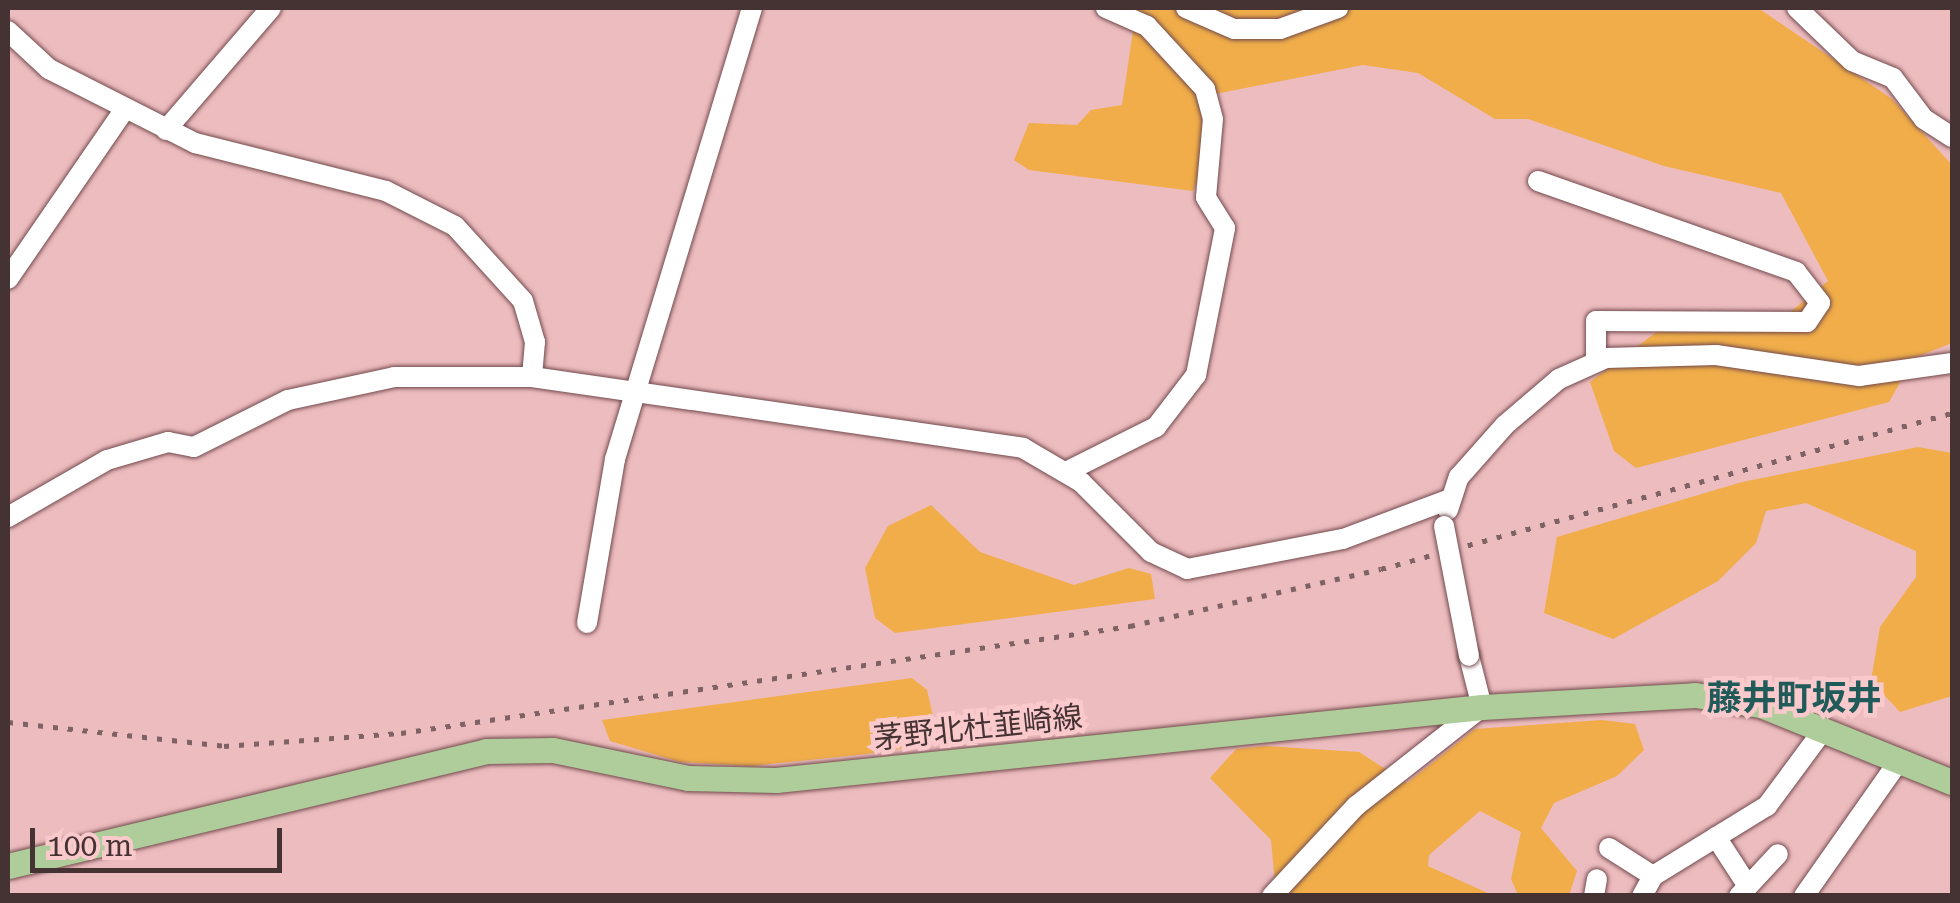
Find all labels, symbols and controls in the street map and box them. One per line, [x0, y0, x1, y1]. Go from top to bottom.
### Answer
district label: 藤井町坂井 [1707, 678, 1881, 720]
street label: 茅野北杜韮崎線 [872, 699, 1084, 757]
scale bar [35, 808, 288, 870]
text: 100 m [47, 828, 132, 863]

